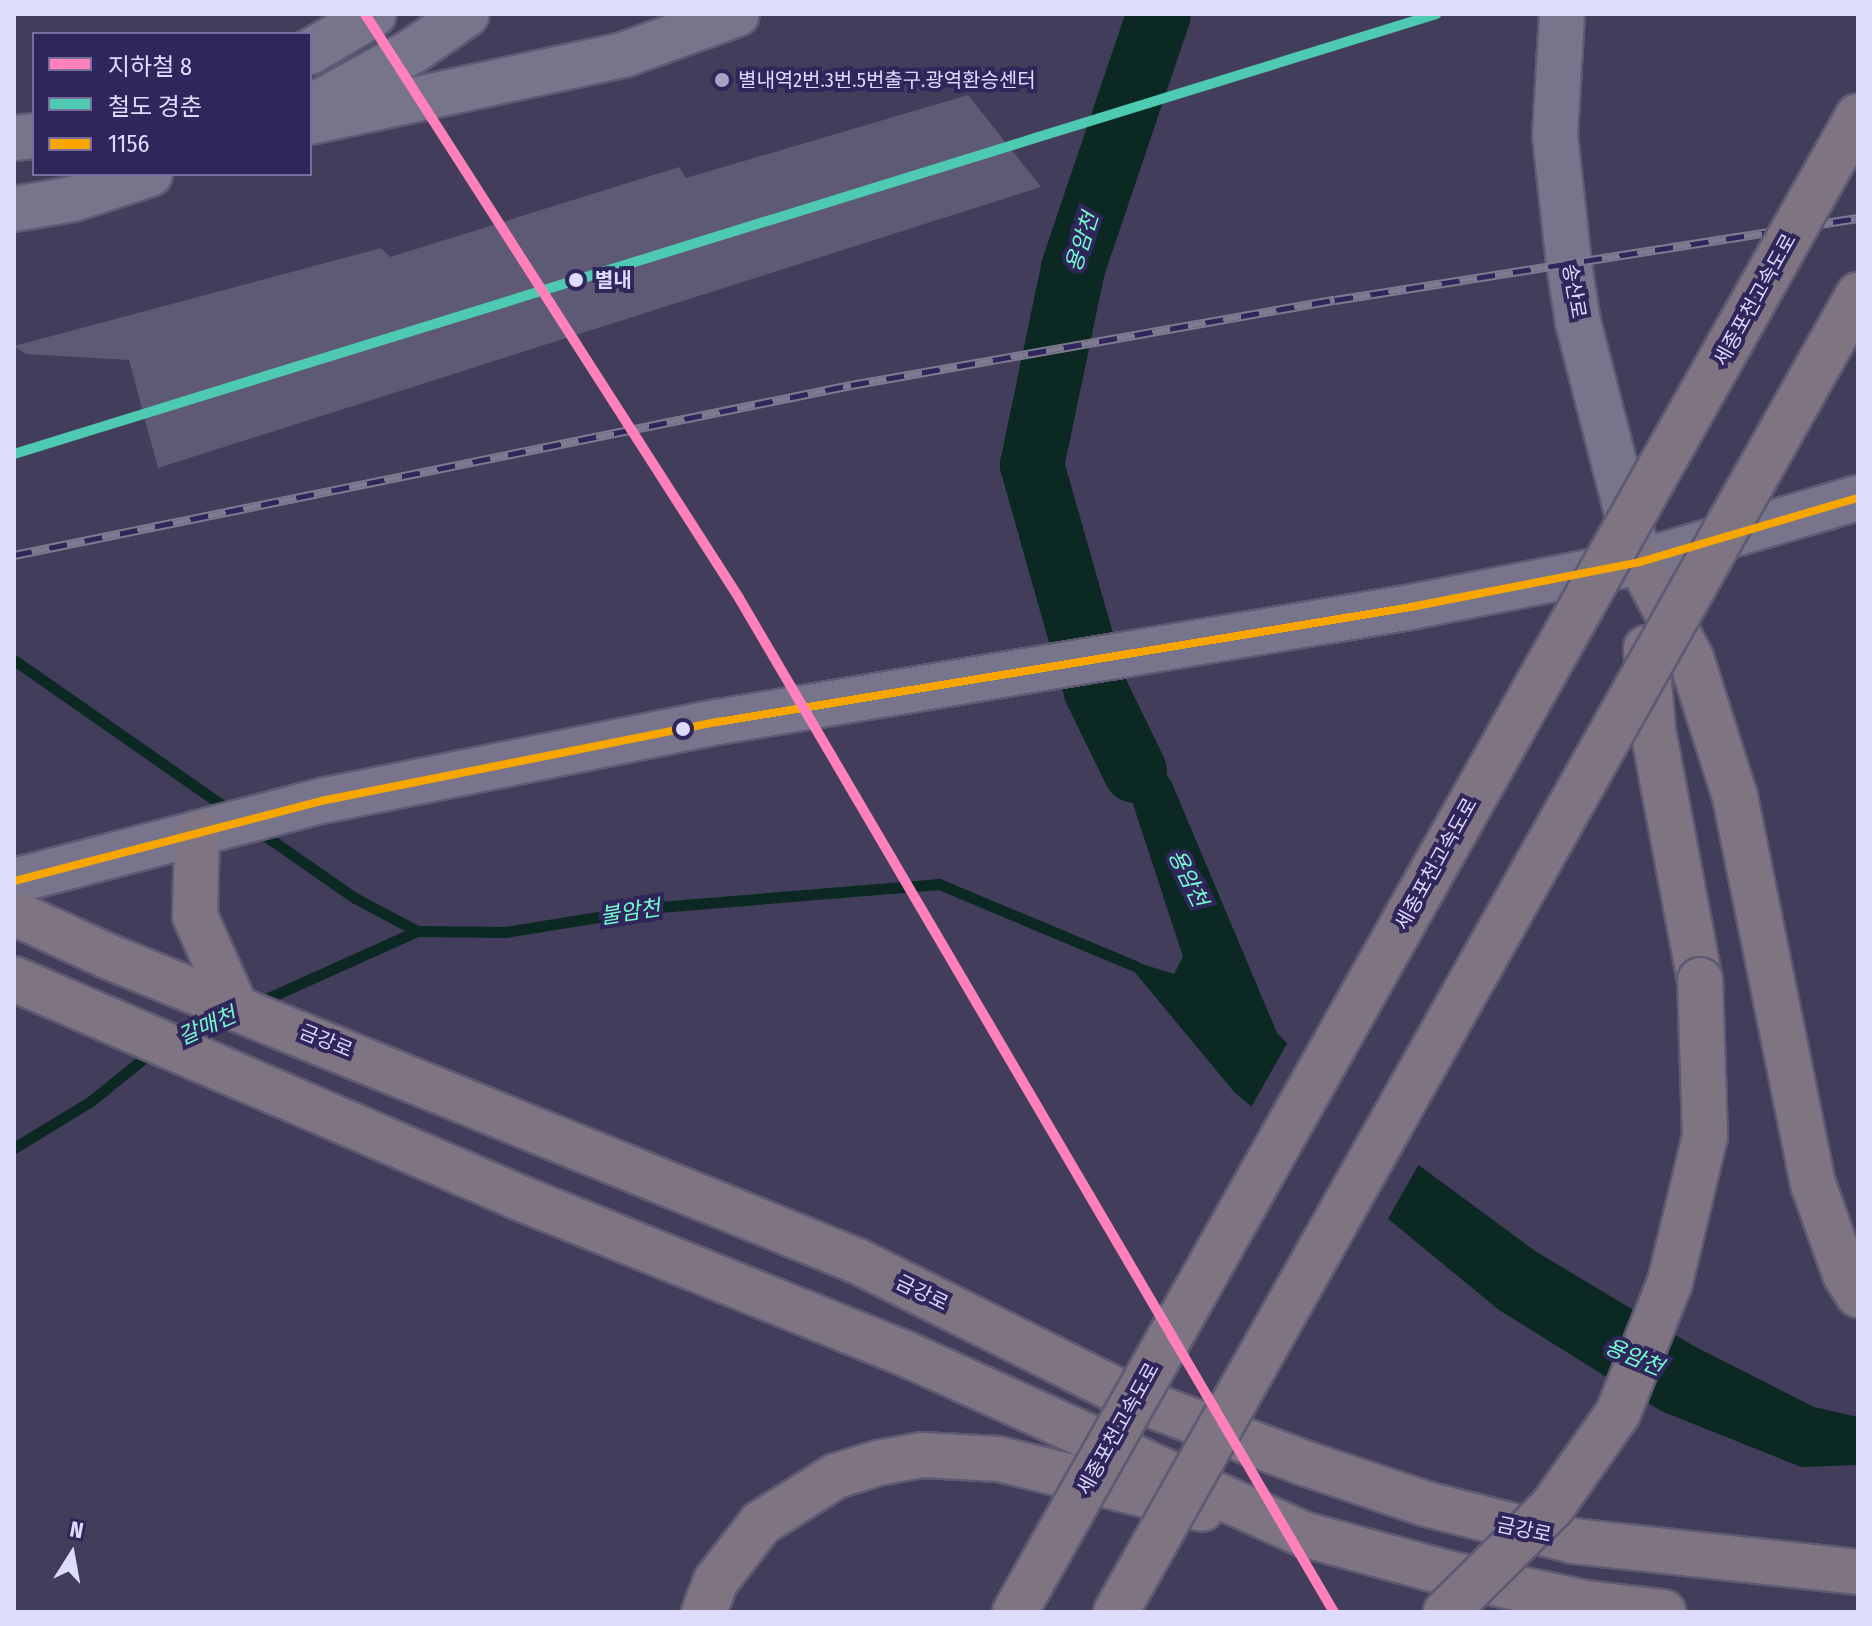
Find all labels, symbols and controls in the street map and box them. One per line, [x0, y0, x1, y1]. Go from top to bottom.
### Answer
legend [32, 32, 312, 176]
text: 지하철 8 [108, 53, 192, 81]
place label: 별내역2번.3번.5번출구.광역환승센터 [738, 68, 1036, 92]
marker: 별내역2번.3번.5번출구.광역환승센터 [713, 71, 731, 89]
text: 철도 경춘 [108, 93, 202, 121]
text: 1156 [108, 130, 149, 158]
water label: 용암천 [1060, 209, 1104, 275]
street label: 세종포천고속도로 [1709, 230, 1801, 370]
street label: 송산로 [1557, 262, 1591, 320]
marker: 별내 [564, 268, 588, 292]
place label: 별내 [595, 268, 632, 292]
unlabelled marker [675, 721, 691, 737]
street label: 세종포천고속도로 [1390, 794, 1482, 934]
water label: 용암천 [1163, 845, 1213, 911]
water label: 불암천 [598, 894, 662, 930]
water label: 갈매천 [174, 1002, 240, 1050]
street label: 금강로 [296, 1020, 356, 1062]
street label: 금강로 [892, 1270, 952, 1316]
water label: 용암천 [1601, 1333, 1667, 1381]
street label: 세종포천고속도로 [1072, 1359, 1164, 1499]
street label: 금강로 [1495, 1513, 1553, 1547]
north arrow [32, 1514, 112, 1594]
text: N [68, 1515, 86, 1544]

